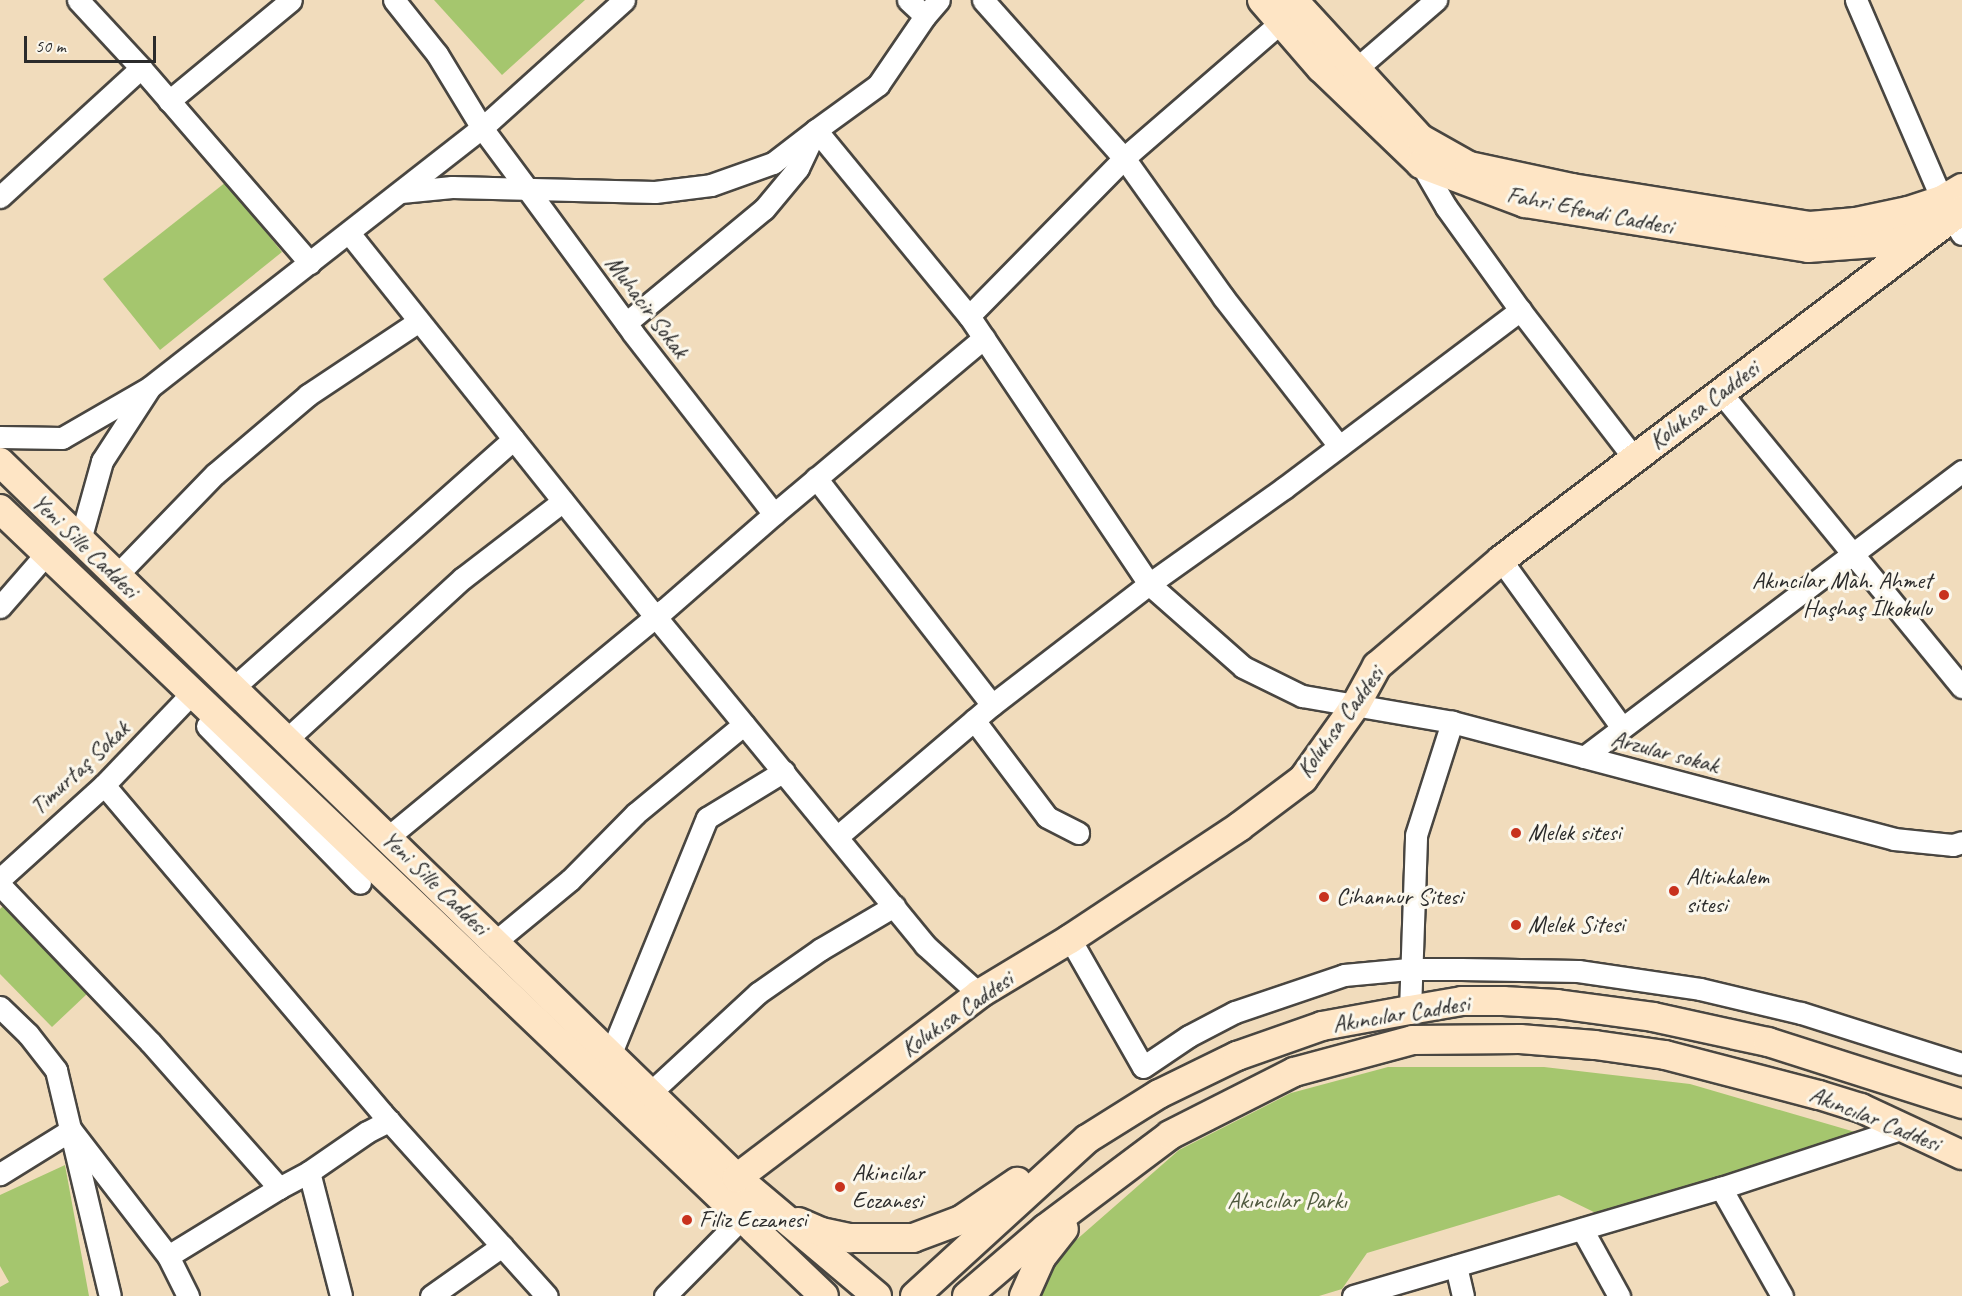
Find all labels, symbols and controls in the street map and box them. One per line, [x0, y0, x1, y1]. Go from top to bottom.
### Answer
scale bar [27, 24, 159, 62]
text: 50 m [35, 35, 66, 57]
street label: Fahri Efendi Caddesi [1504, 181, 1676, 241]
street label: Muhacir Sokak [599, 250, 695, 364]
street label: Kolukısa Caddesi [1643, 354, 1765, 456]
street label: Yeni Sille Caddesi [25, 487, 145, 605]
place label: Akıncılar Mah. Ahmet Haşhaş İlkokulu [1751, 567, 1932, 623]
marker: Akıncılar Mah. Ahmet Haşhaş İlkokulu [1937, 588, 1951, 602]
street label: Kolukısa Caddesi [1290, 661, 1390, 783]
street label: Timurtaş Sokak [24, 715, 136, 821]
street label: Arzular sokak [1609, 724, 1721, 780]
place label: Melek sitesi [1528, 819, 1621, 847]
street label: Yeni Sille Caddesi [375, 824, 495, 942]
marker: Melek sitesi [1509, 826, 1523, 840]
place label: Altinkalem sitesi [1686, 863, 1769, 919]
place label: Cihannur Sitesi [1336, 883, 1463, 911]
marker: Altinkalem sitesi [1667, 884, 1681, 898]
marker: Cihannur Sitesi [1317, 890, 1331, 904]
place label: Melek Sitesi [1528, 911, 1625, 939]
marker: Melek Sitesi [1509, 918, 1523, 932]
street label: Kolukısa Caddesi [895, 965, 1019, 1063]
street label: Akıncılar Caddesi [1330, 989, 1472, 1039]
street label: Akıncılar Caddesi [1805, 1080, 1945, 1158]
place label: Akincilar Eczanesi [852, 1159, 924, 1215]
marker: Akincilar Eczanesi [833, 1180, 847, 1194]
park label: Akıncılar Parkı [1227, 1187, 1347, 1215]
place label: Filiz Eczanesi [699, 1206, 807, 1234]
marker: Filiz Eczanesi [680, 1213, 694, 1227]

